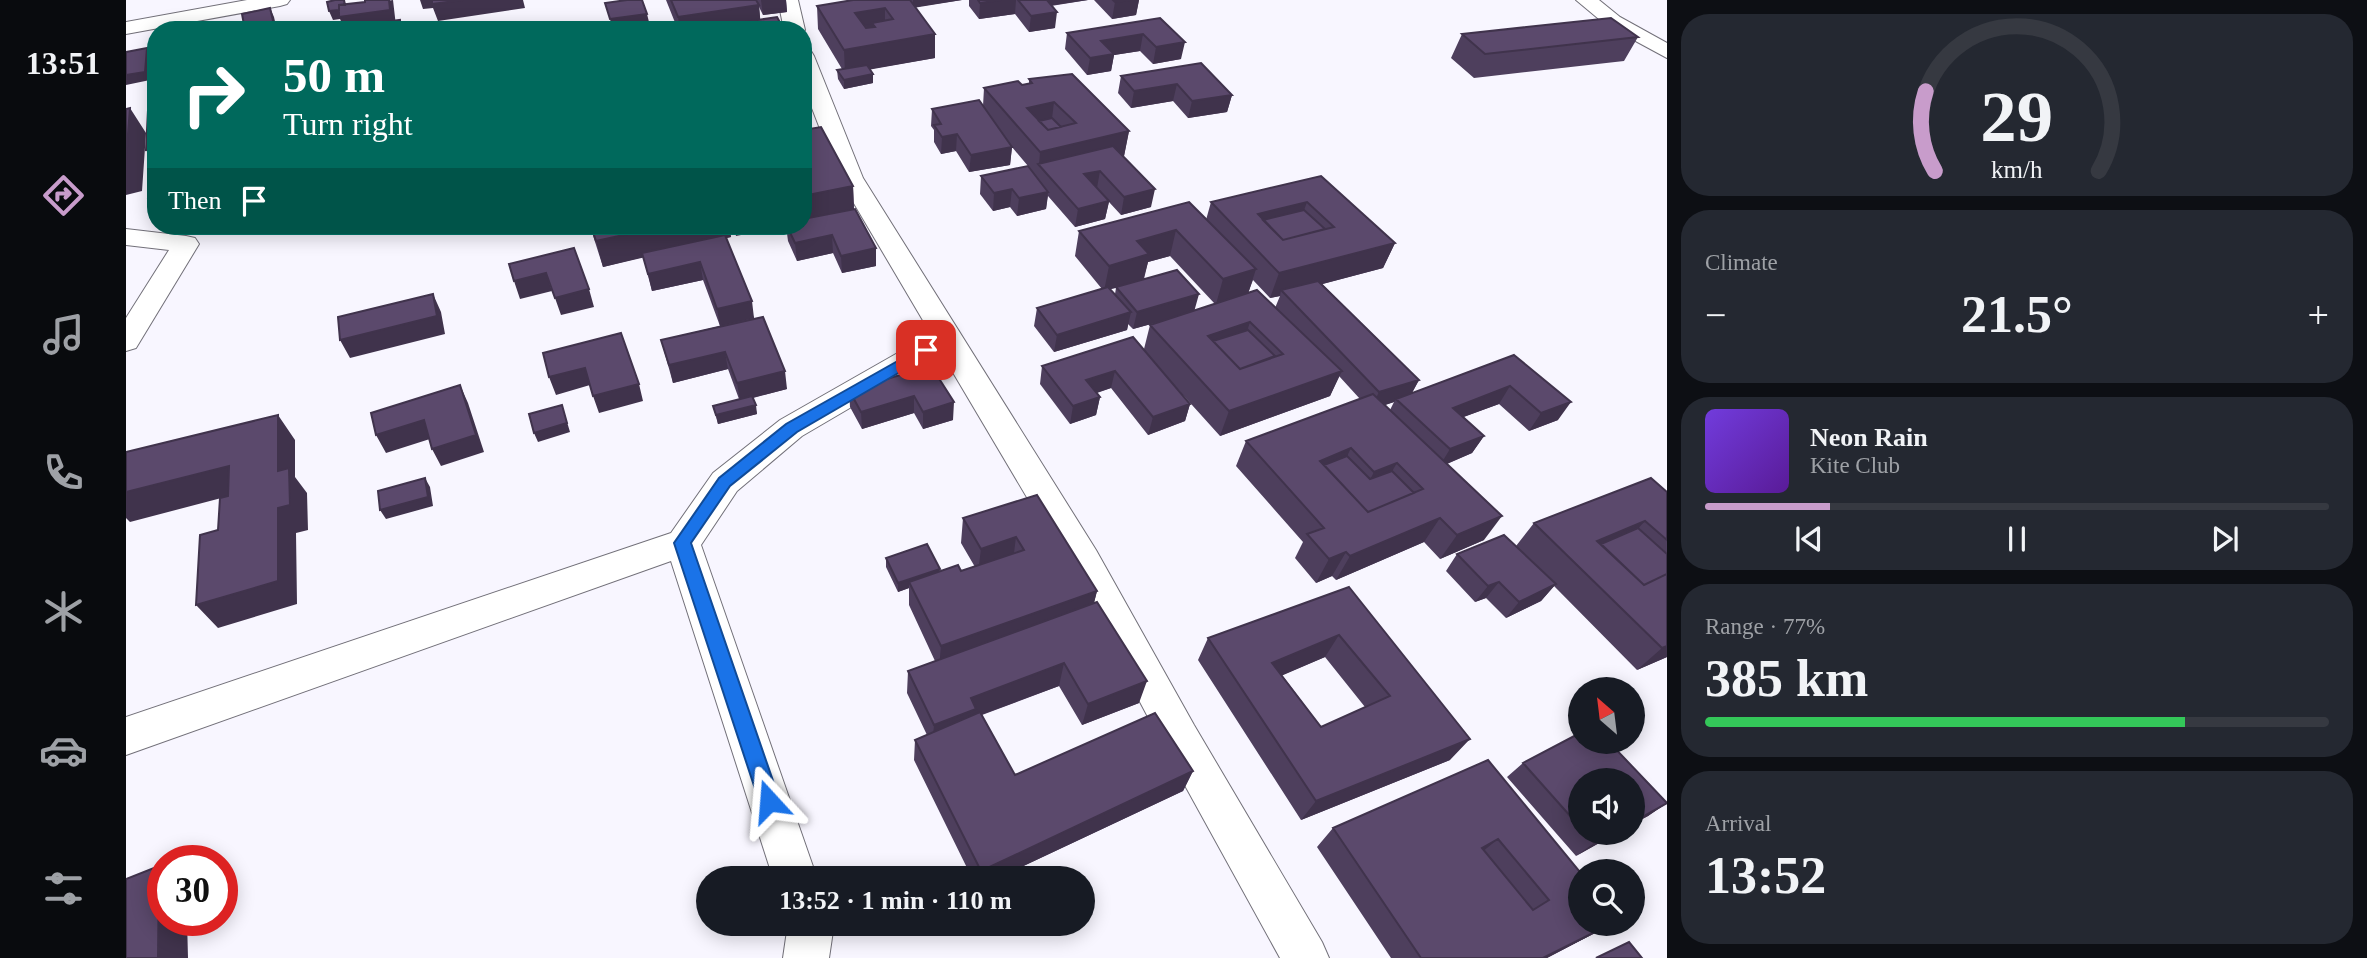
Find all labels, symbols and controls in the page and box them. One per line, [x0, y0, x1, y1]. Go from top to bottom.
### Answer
text: 13:51 [26, 45, 100, 81]
text: 50 m [283, 48, 385, 103]
icon: right [168, 49, 259, 140]
text: 29 [1981, 76, 2053, 157]
text: Turn right [283, 106, 413, 142]
text: km/h [1991, 156, 2043, 183]
icon: directions [39, 171, 88, 220]
icon: arrive [235, 182, 273, 220]
text: Then [168, 186, 221, 215]
text: Climate [1705, 250, 1778, 275]
text: 21.5° [1961, 286, 2073, 343]
text: − [1705, 294, 1726, 336]
text: + [2308, 294, 2329, 336]
icon: music [39, 310, 88, 359]
pin [896, 320, 956, 380]
icon: arrive [907, 331, 945, 369]
text: Neon Rain [1810, 423, 1928, 452]
icon: phone [39, 448, 88, 497]
text: Kite Club [1810, 453, 1900, 478]
icon: previous [1790, 520, 1828, 558]
icon: pause [1998, 520, 2036, 558]
icon: next [2206, 520, 2244, 558]
icon: climate [39, 587, 88, 636]
text: Range · 77% [1705, 614, 1825, 639]
text: 385 km [1705, 650, 1868, 707]
north arrow [1568, 677, 1645, 754]
map controls [1568, 677, 1645, 936]
icon: car [39, 726, 88, 775]
position arrow [732, 764, 806, 838]
button: sound [1568, 768, 1645, 845]
text: Arrival [1705, 811, 1771, 836]
speed limit sign: 30 [147, 845, 238, 936]
text: 13:52 [1705, 847, 1826, 904]
button: search [1568, 859, 1645, 936]
icon: filters [39, 864, 88, 913]
text: 13:52 · 1 min · 110 m [779, 886, 1012, 915]

